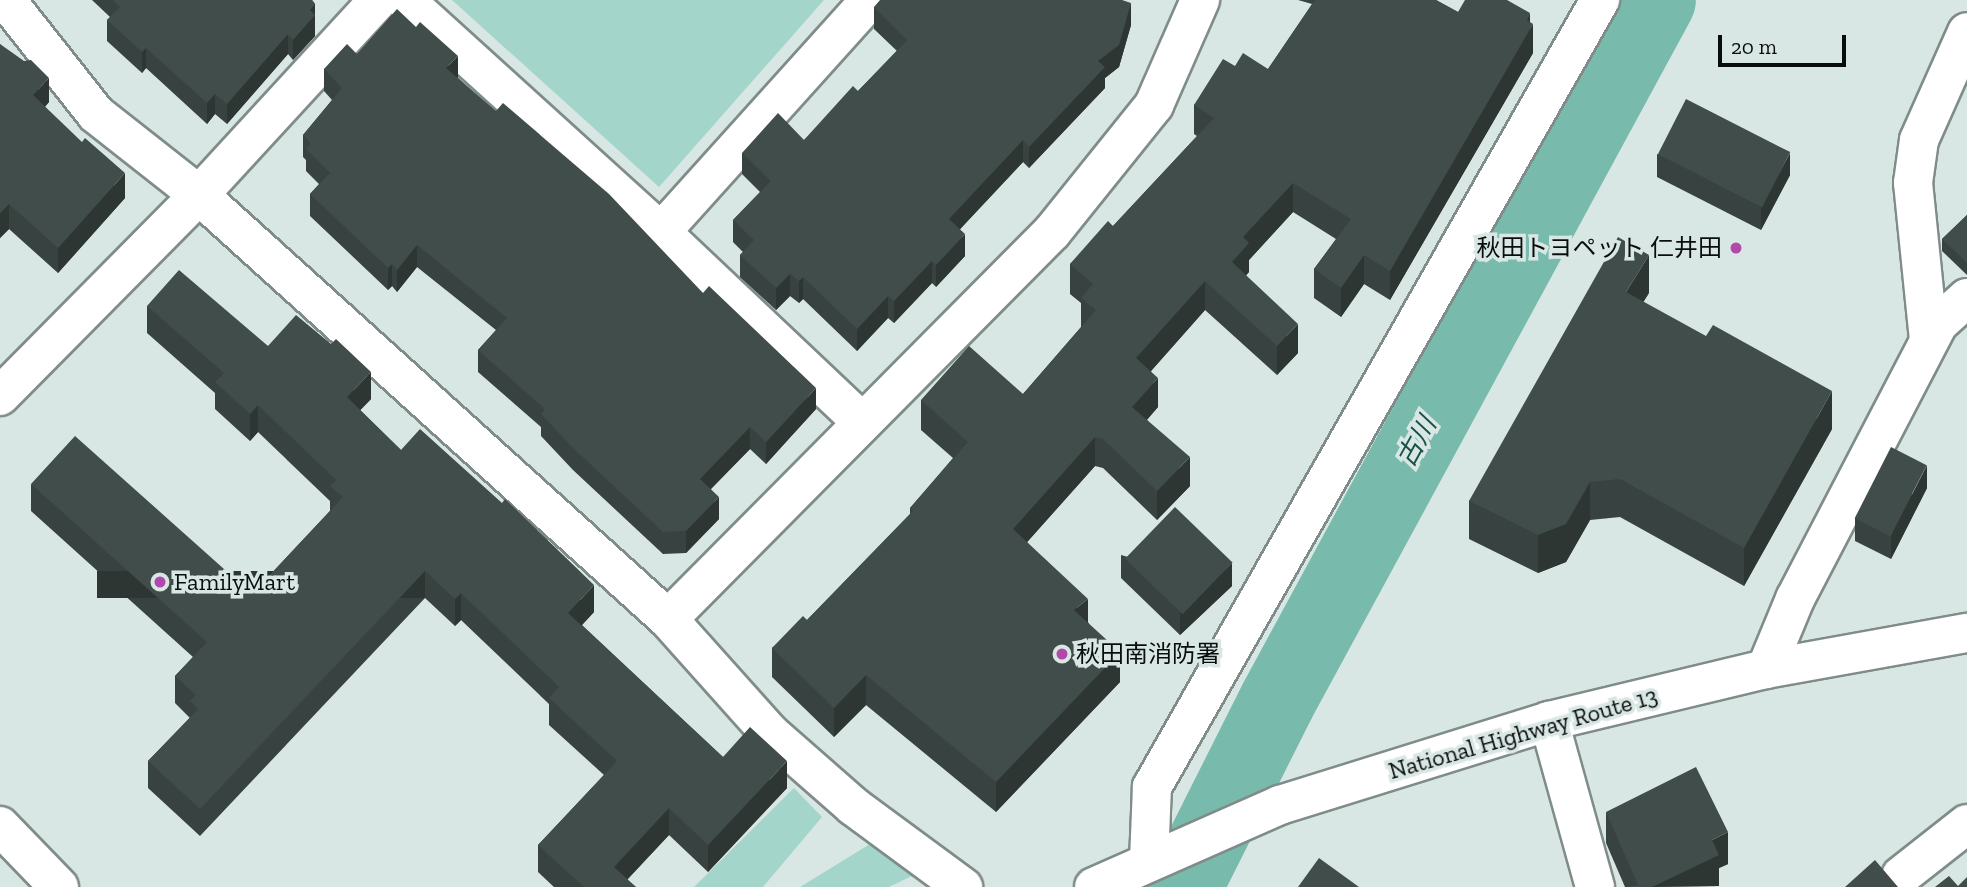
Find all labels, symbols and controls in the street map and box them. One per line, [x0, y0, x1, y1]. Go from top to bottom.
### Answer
scale bar [1722, 21, 1850, 65]
text: 20 m [1731, 34, 1777, 59]
place label: 秋田トヨペット 仁井田 [1477, 234, 1722, 262]
marker: 秋田トヨペット 仁井田 [1728, 240, 1744, 256]
water label: 古川 [1391, 412, 1443, 472]
place label: FamilyMart [174, 568, 295, 596]
marker: FamilyMart [152, 574, 168, 590]
place label: 秋田南消防署 [1076, 640, 1220, 668]
marker: 秋田南消防署 [1054, 646, 1070, 662]
street label: National Highway Route 13 [1385, 681, 1661, 785]

